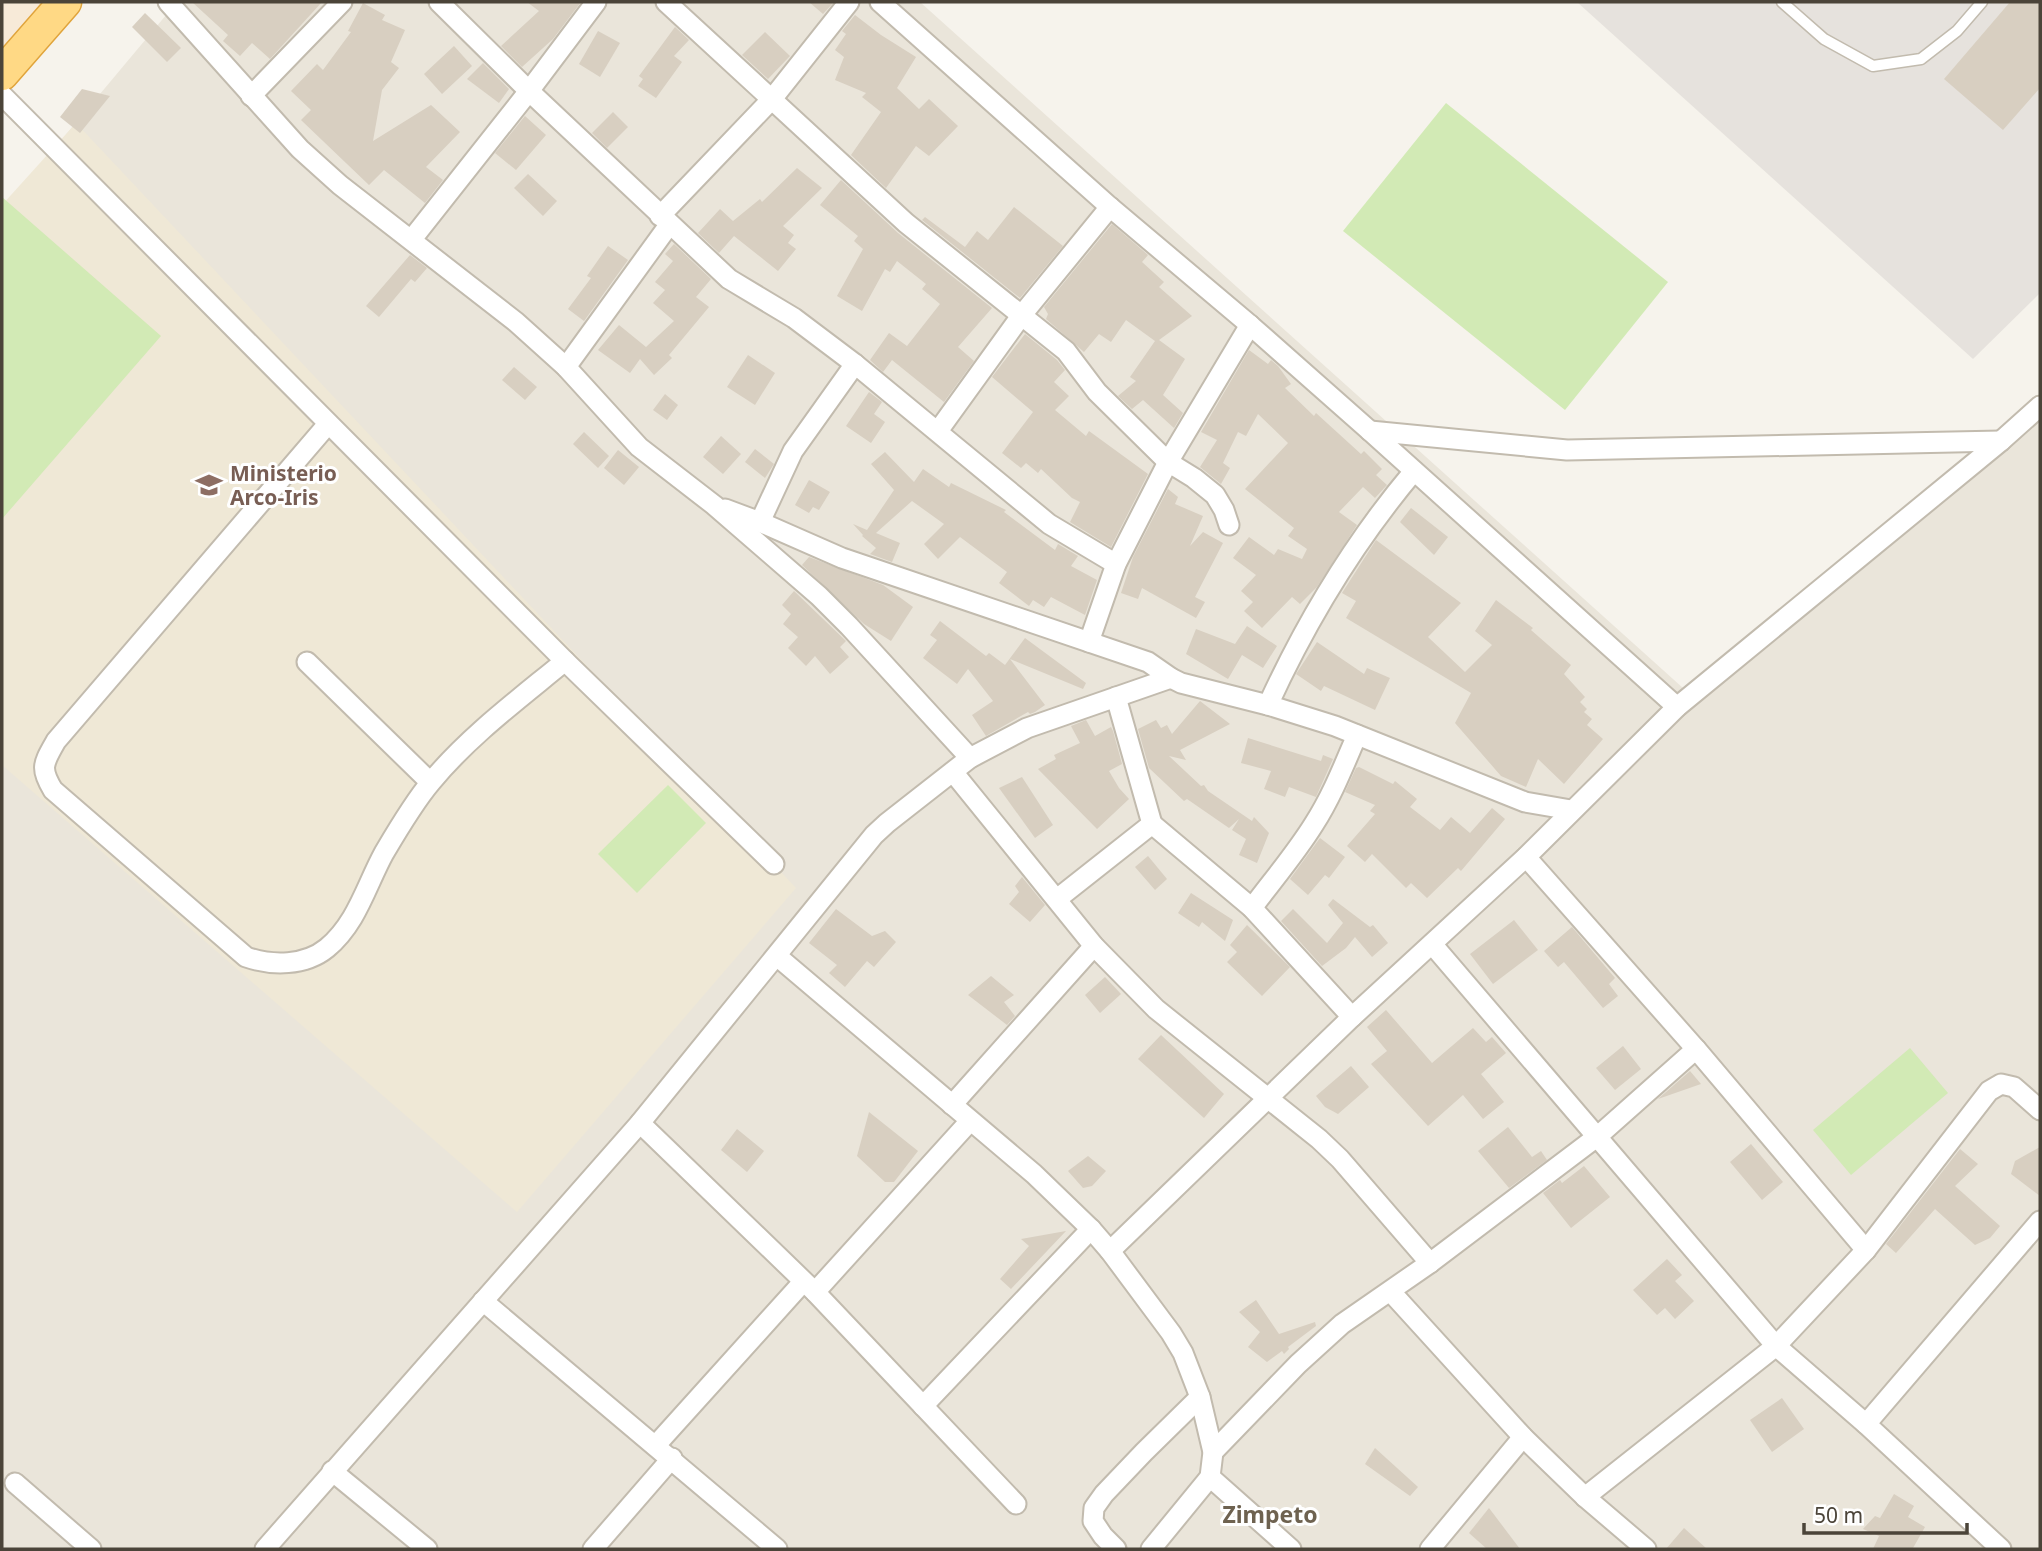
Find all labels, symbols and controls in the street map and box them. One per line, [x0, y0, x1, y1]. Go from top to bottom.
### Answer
place label: Ministerio Arco-Iris [230, 459, 337, 511]
school or university icon: Ministerio Arco-Iris [194, 470, 224, 500]
scale bar [1804, 1492, 1967, 1536]
district label: Zimpeto [1222, 1498, 1318, 1530]
text: 50 m [1814, 1501, 1863, 1529]

